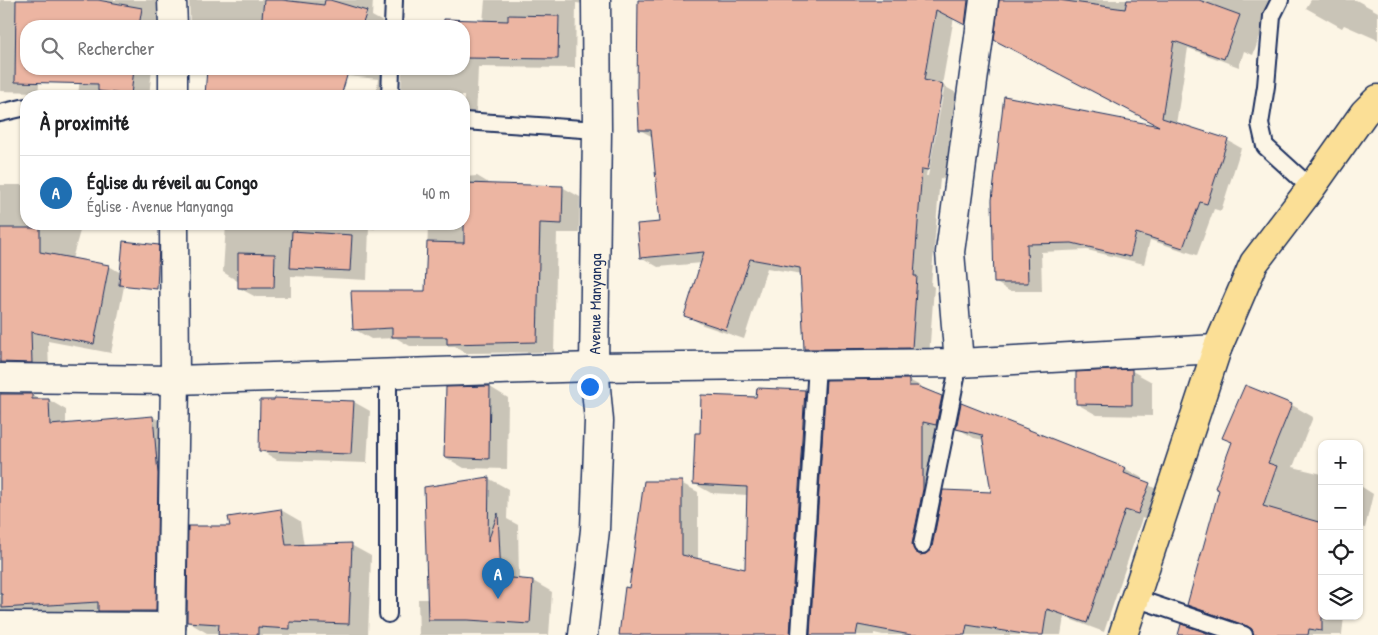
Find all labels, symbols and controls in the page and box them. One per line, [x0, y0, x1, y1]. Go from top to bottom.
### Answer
search box [20, 20, 470, 75]
icon: search [38, 34, 66, 62]
text: Rechercher [78, 35, 155, 61]
text: À proximité [40, 108, 129, 137]
text: Église du réveil au Congo [87, 169, 258, 195]
text: A [52, 182, 60, 204]
text: 40 m [422, 182, 450, 204]
text: Église · Avenue Manyanga [87, 195, 233, 217]
street label: Avenue Manyanga [583, 253, 606, 355]
your location [577, 374, 603, 400]
map controls [1318, 440, 1363, 620]
button: + [1318, 440, 1363, 485]
button: − [1318, 485, 1363, 530]
button: locate [1318, 530, 1363, 575]
pin: A [482, 558, 514, 599]
button: layers [1318, 575, 1363, 620]

